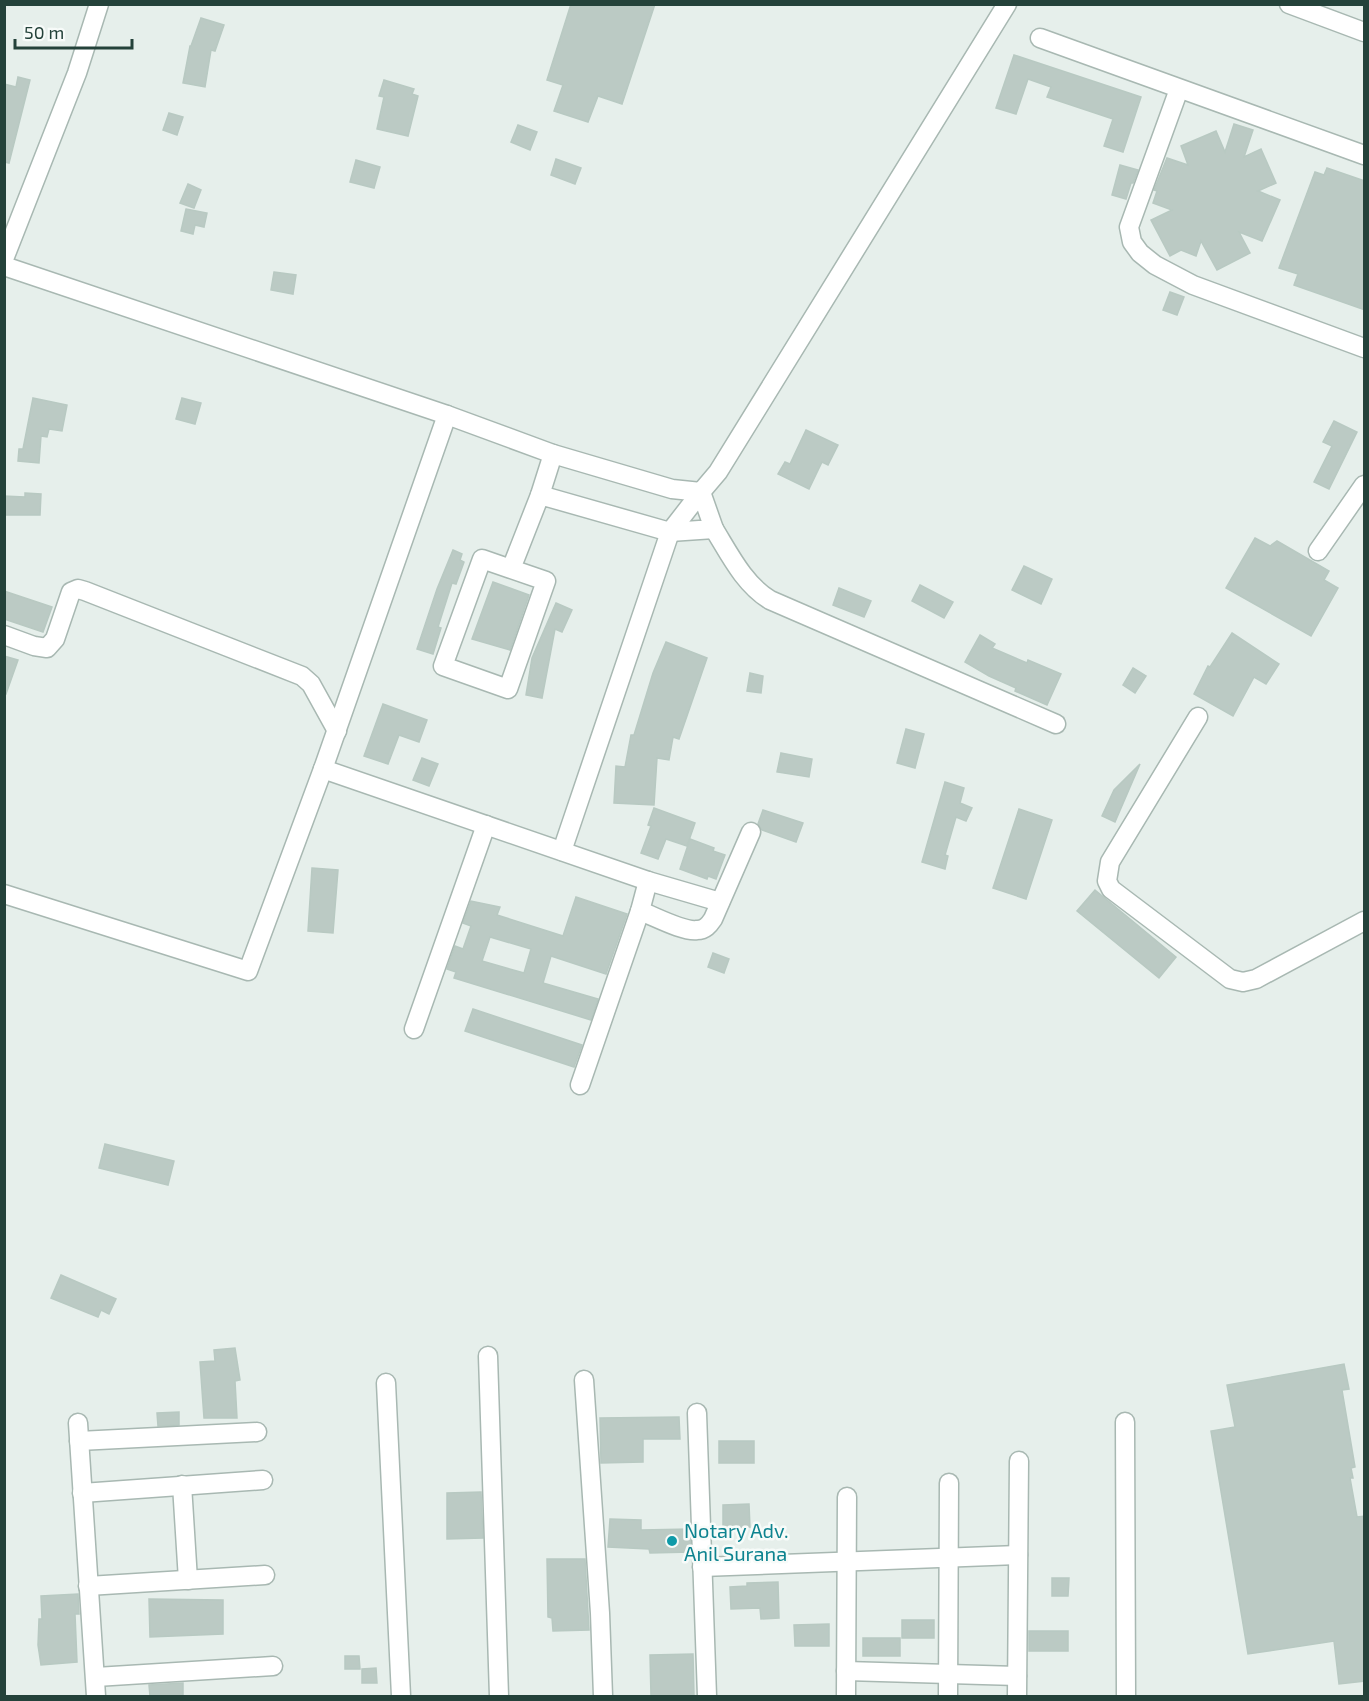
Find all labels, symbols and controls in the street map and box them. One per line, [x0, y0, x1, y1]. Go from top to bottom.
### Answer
scale bar [15, 12, 132, 50]
text: 50 m [24, 21, 64, 43]
place label: Notary Adv. Anil Surana [684, 1518, 789, 1565]
marker: Notary Adv. Anil Surana [665, 1534, 679, 1548]

